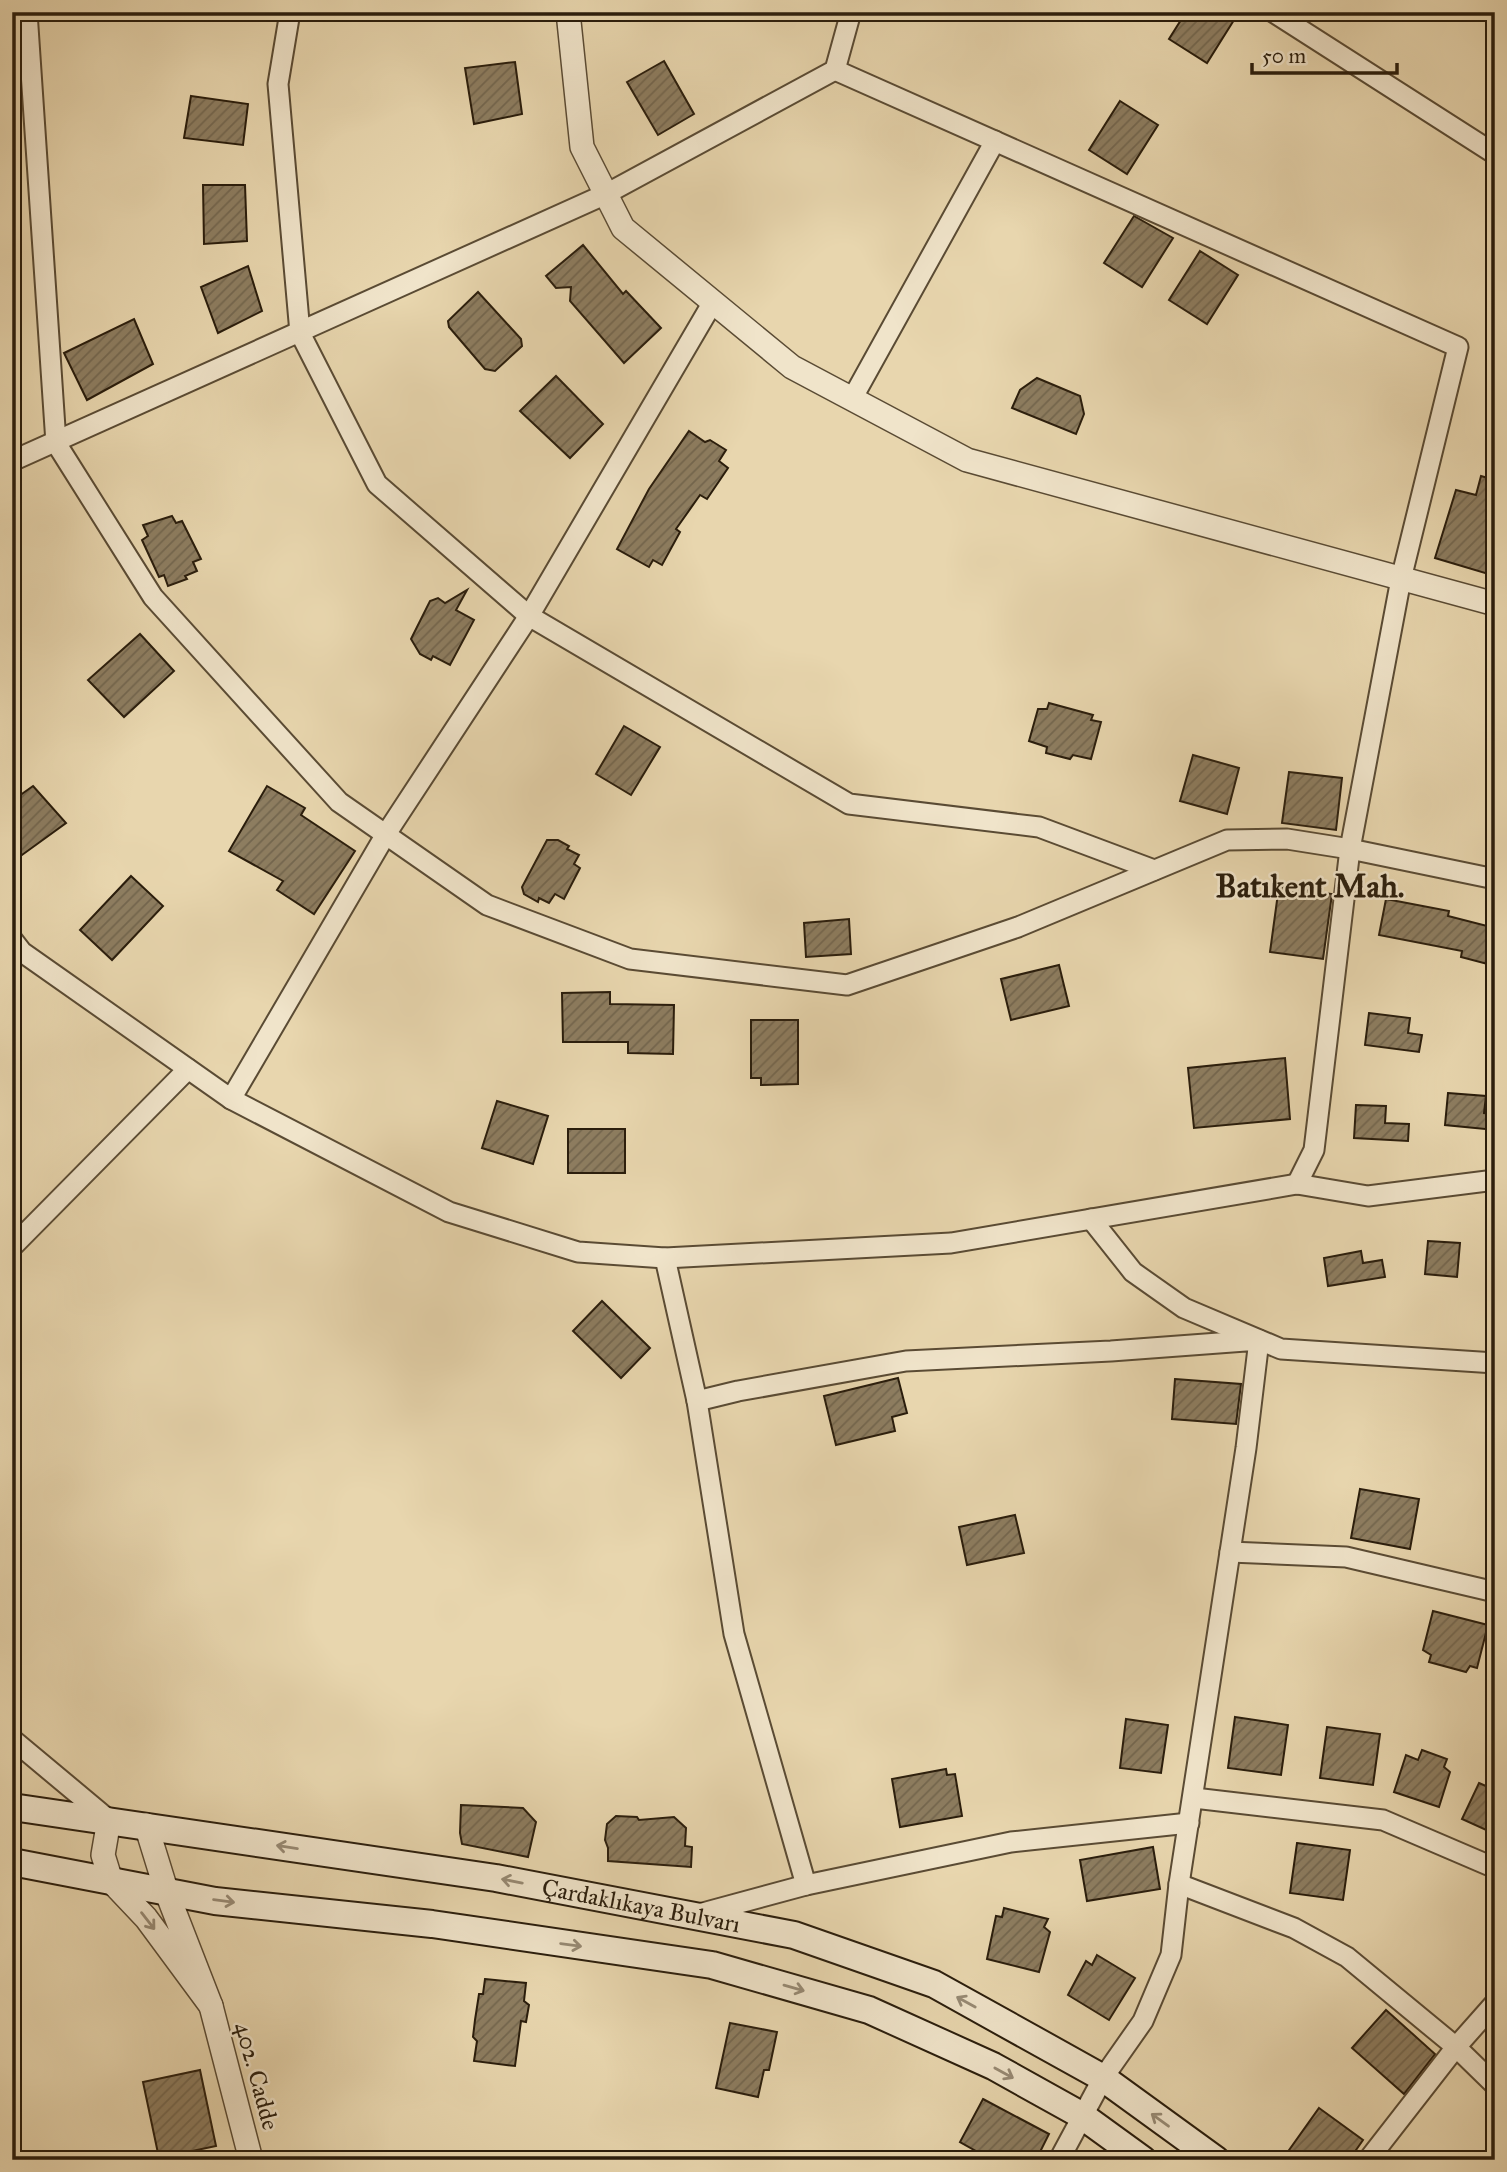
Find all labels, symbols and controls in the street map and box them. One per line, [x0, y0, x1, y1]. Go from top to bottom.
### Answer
scale bar [1252, 32, 1397, 76]
text: 50 m [1262, 43, 1307, 69]
district label: Batıkent Mah. [1215, 867, 1405, 906]
one-way arrow [276, 1840, 299, 1853]
street label: Çardaklıkaya Bulvarı [539, 1872, 743, 1939]
one-way arrow [501, 1874, 524, 1887]
one-way arrow [212, 1895, 235, 1908]
one-way arrow [140, 1912, 155, 1930]
one-way arrow [559, 1938, 582, 1951]
one-way arrow [783, 1983, 805, 1996]
one-way arrow [956, 1995, 977, 2008]
street label: 402. Cadde [228, 2019, 286, 2133]
one-way arrow [994, 2066, 1014, 2080]
one-way arrow [1151, 2112, 1170, 2127]

